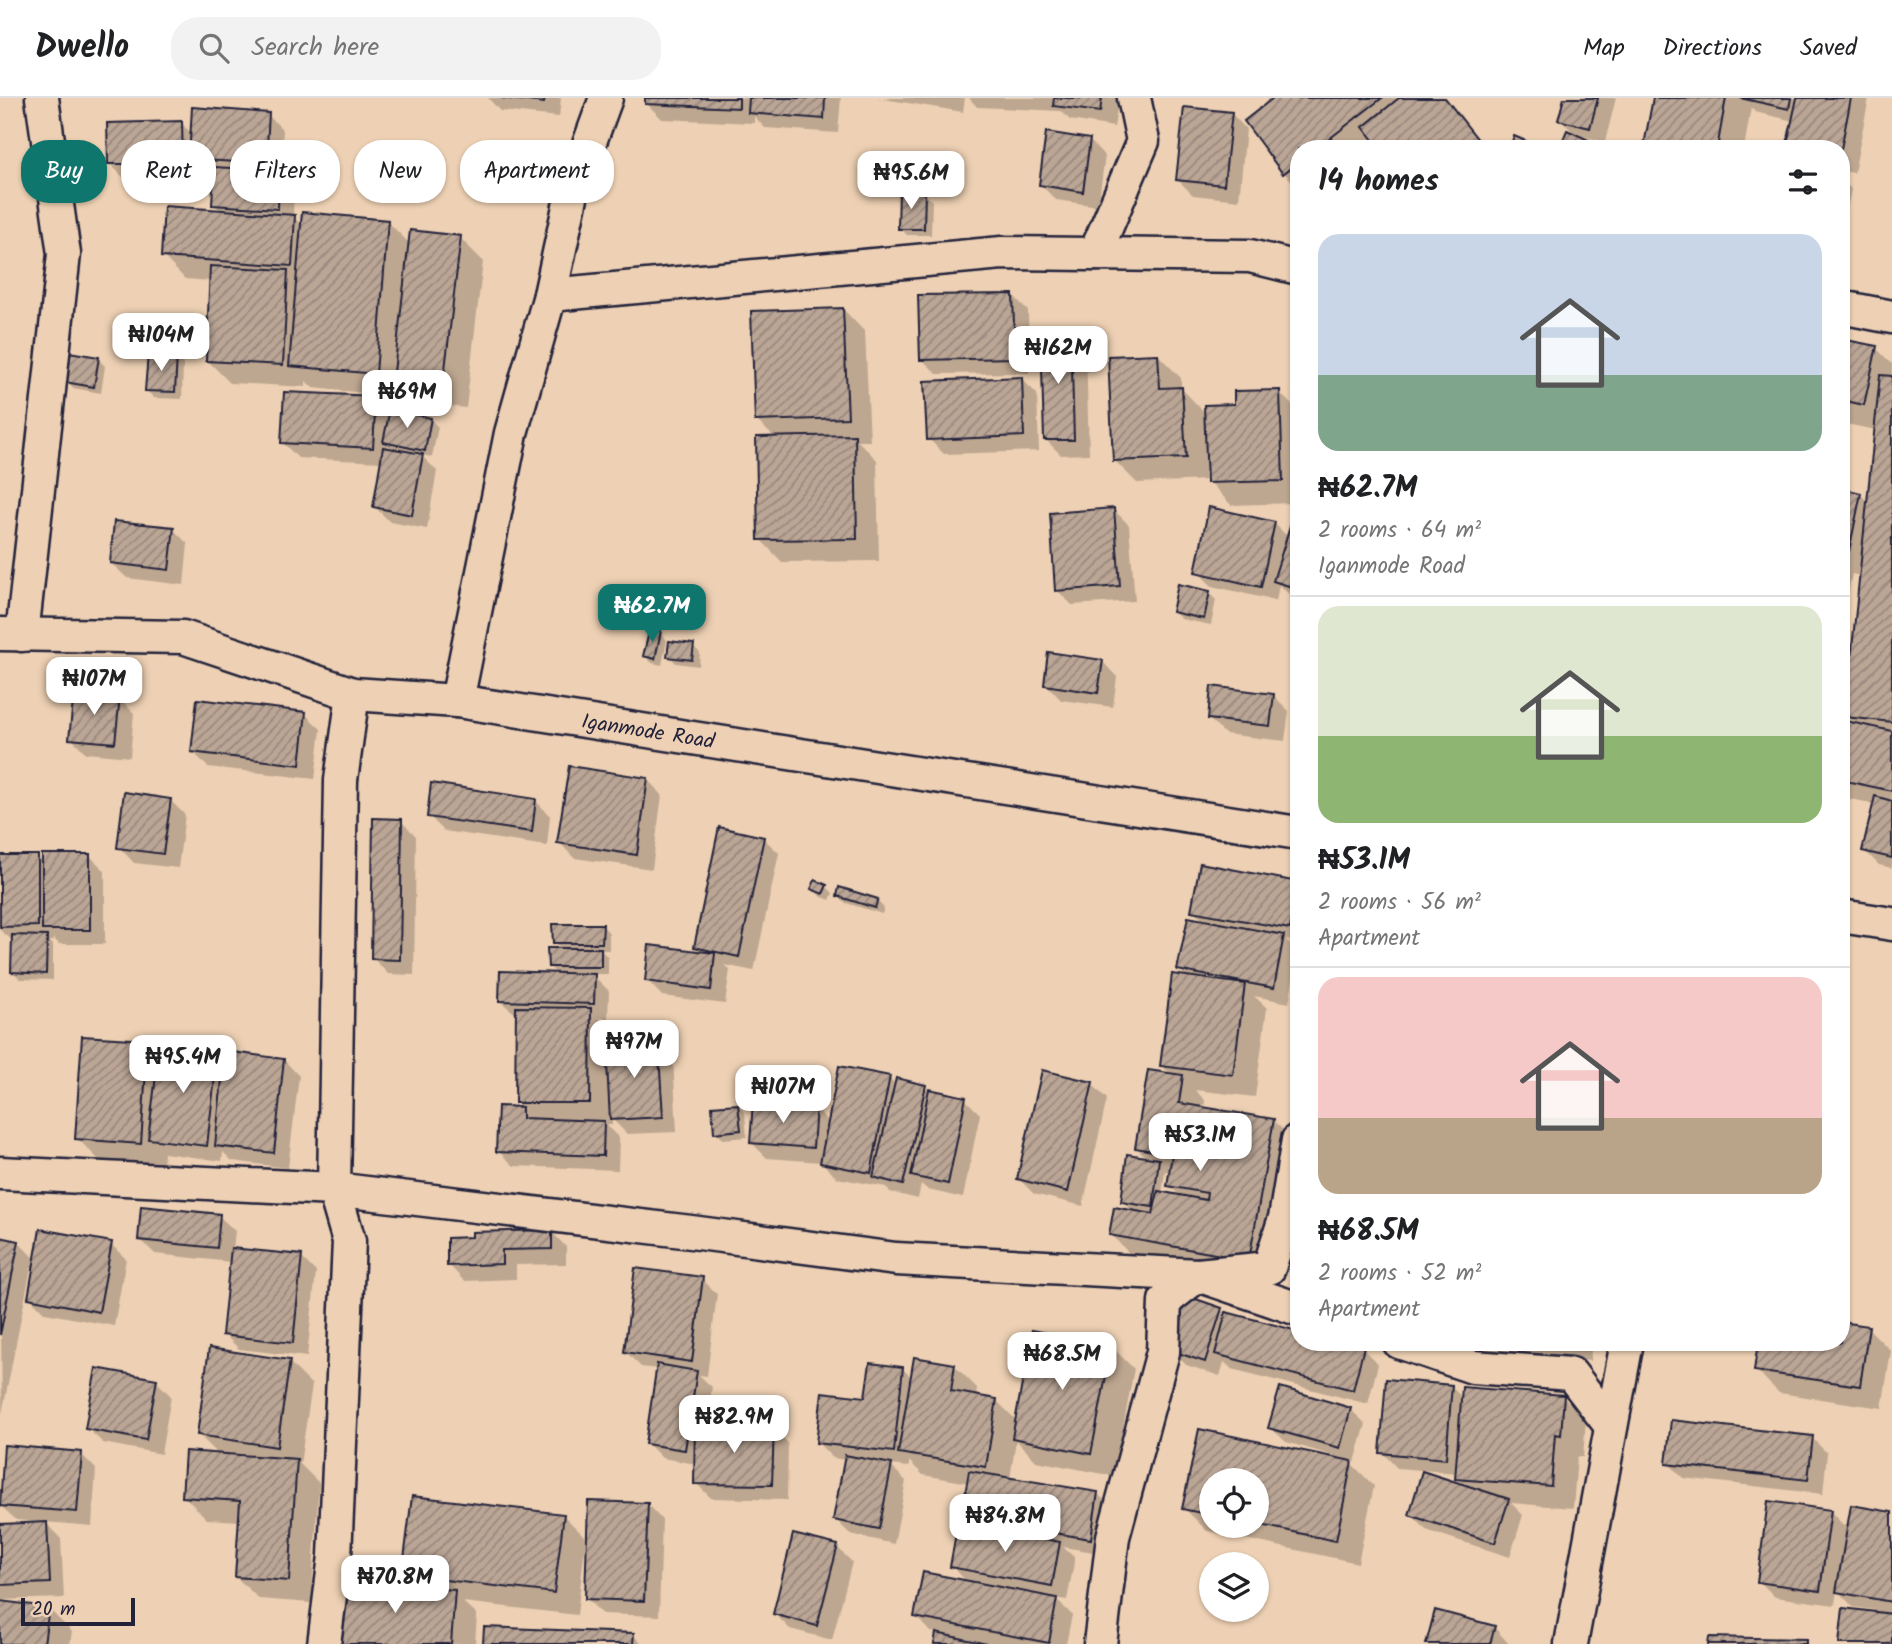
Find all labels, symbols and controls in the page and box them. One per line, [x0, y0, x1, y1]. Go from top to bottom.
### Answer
search box [171, 17, 661, 80]
text: Dwello [35, 22, 129, 75]
text: Search here [251, 27, 379, 69]
icon: search [195, 29, 233, 67]
text: Map [1583, 29, 1625, 68]
text: Directions [1663, 29, 1762, 68]
text: Saved [1800, 29, 1857, 68]
chip: Buy [21, 140, 107, 203]
chip: Rent [121, 140, 216, 203]
chip: Filters [230, 140, 340, 203]
chip: New [354, 140, 446, 203]
chip: Apartment [460, 140, 614, 203]
pin: ₦95.6M [854, 152, 968, 211]
text: ₦95.6M [873, 156, 949, 192]
text: 14 homes [1318, 158, 1439, 206]
icon: filters [1784, 163, 1822, 201]
icon: home [1507, 280, 1633, 406]
pin: ₦104M [112, 314, 210, 373]
text: ₦104M [128, 318, 194, 354]
pin: ₦162M [1009, 327, 1107, 386]
text: ₦162M [1025, 331, 1091, 367]
pin: ₦69M [366, 370, 448, 430]
text: ₦69M [378, 375, 436, 411]
text: ₦62.7M [1318, 465, 1417, 513]
text: 2 rooms · 64 m² [1318, 513, 1481, 549]
text: Iganmode Road [1318, 549, 1465, 585]
pin: ₦62.7M [595, 584, 709, 644]
text: ₦62.7M [614, 589, 690, 625]
icon: home [1507, 652, 1633, 778]
pin: ₦107M [45, 658, 143, 717]
text: ₦107M [62, 662, 126, 698]
street label: Iganmode Road [579, 706, 717, 759]
text: ₦53.1M [1318, 837, 1410, 885]
text: 2 rooms · 56 m² [1318, 885, 1481, 921]
text: Apartment [1318, 921, 1420, 957]
pin: ₦97M [593, 1020, 675, 1080]
icon: home [1507, 1023, 1633, 1149]
text: ₦97M [606, 1025, 662, 1061]
pin: ₦95.4M [126, 1035, 240, 1095]
text: ₦95.4M [145, 1040, 221, 1076]
pin: ₦107M [734, 1066, 832, 1125]
text: ₦107M [751, 1070, 815, 1106]
pin: ₦53.1M [1143, 1114, 1257, 1173]
text: ₦53.1M [1165, 1118, 1235, 1154]
text: ₦68.5M [1318, 1208, 1419, 1256]
text: 2 rooms · 52 m² [1318, 1256, 1481, 1292]
text: Apartment [1318, 1292, 1420, 1328]
pin: ₦68.5M [1005, 1332, 1119, 1392]
text: ₦68.5M [1023, 1337, 1101, 1373]
pin: ₦82.9M [677, 1396, 791, 1455]
text: ₦82.9M [695, 1400, 773, 1436]
map controls [1199, 1468, 1269, 1622]
button: locate [1199, 1468, 1269, 1538]
pin: ₦84.8M [948, 1494, 1062, 1554]
text: ₦84.8M [965, 1499, 1045, 1535]
button: layers [1199, 1552, 1269, 1622]
pin: ₦70.8M [338, 1556, 452, 1615]
text: ₦70.8M [357, 1560, 433, 1596]
scale bar [21, 1595, 135, 1627]
text: 20 m [32, 1595, 75, 1625]

